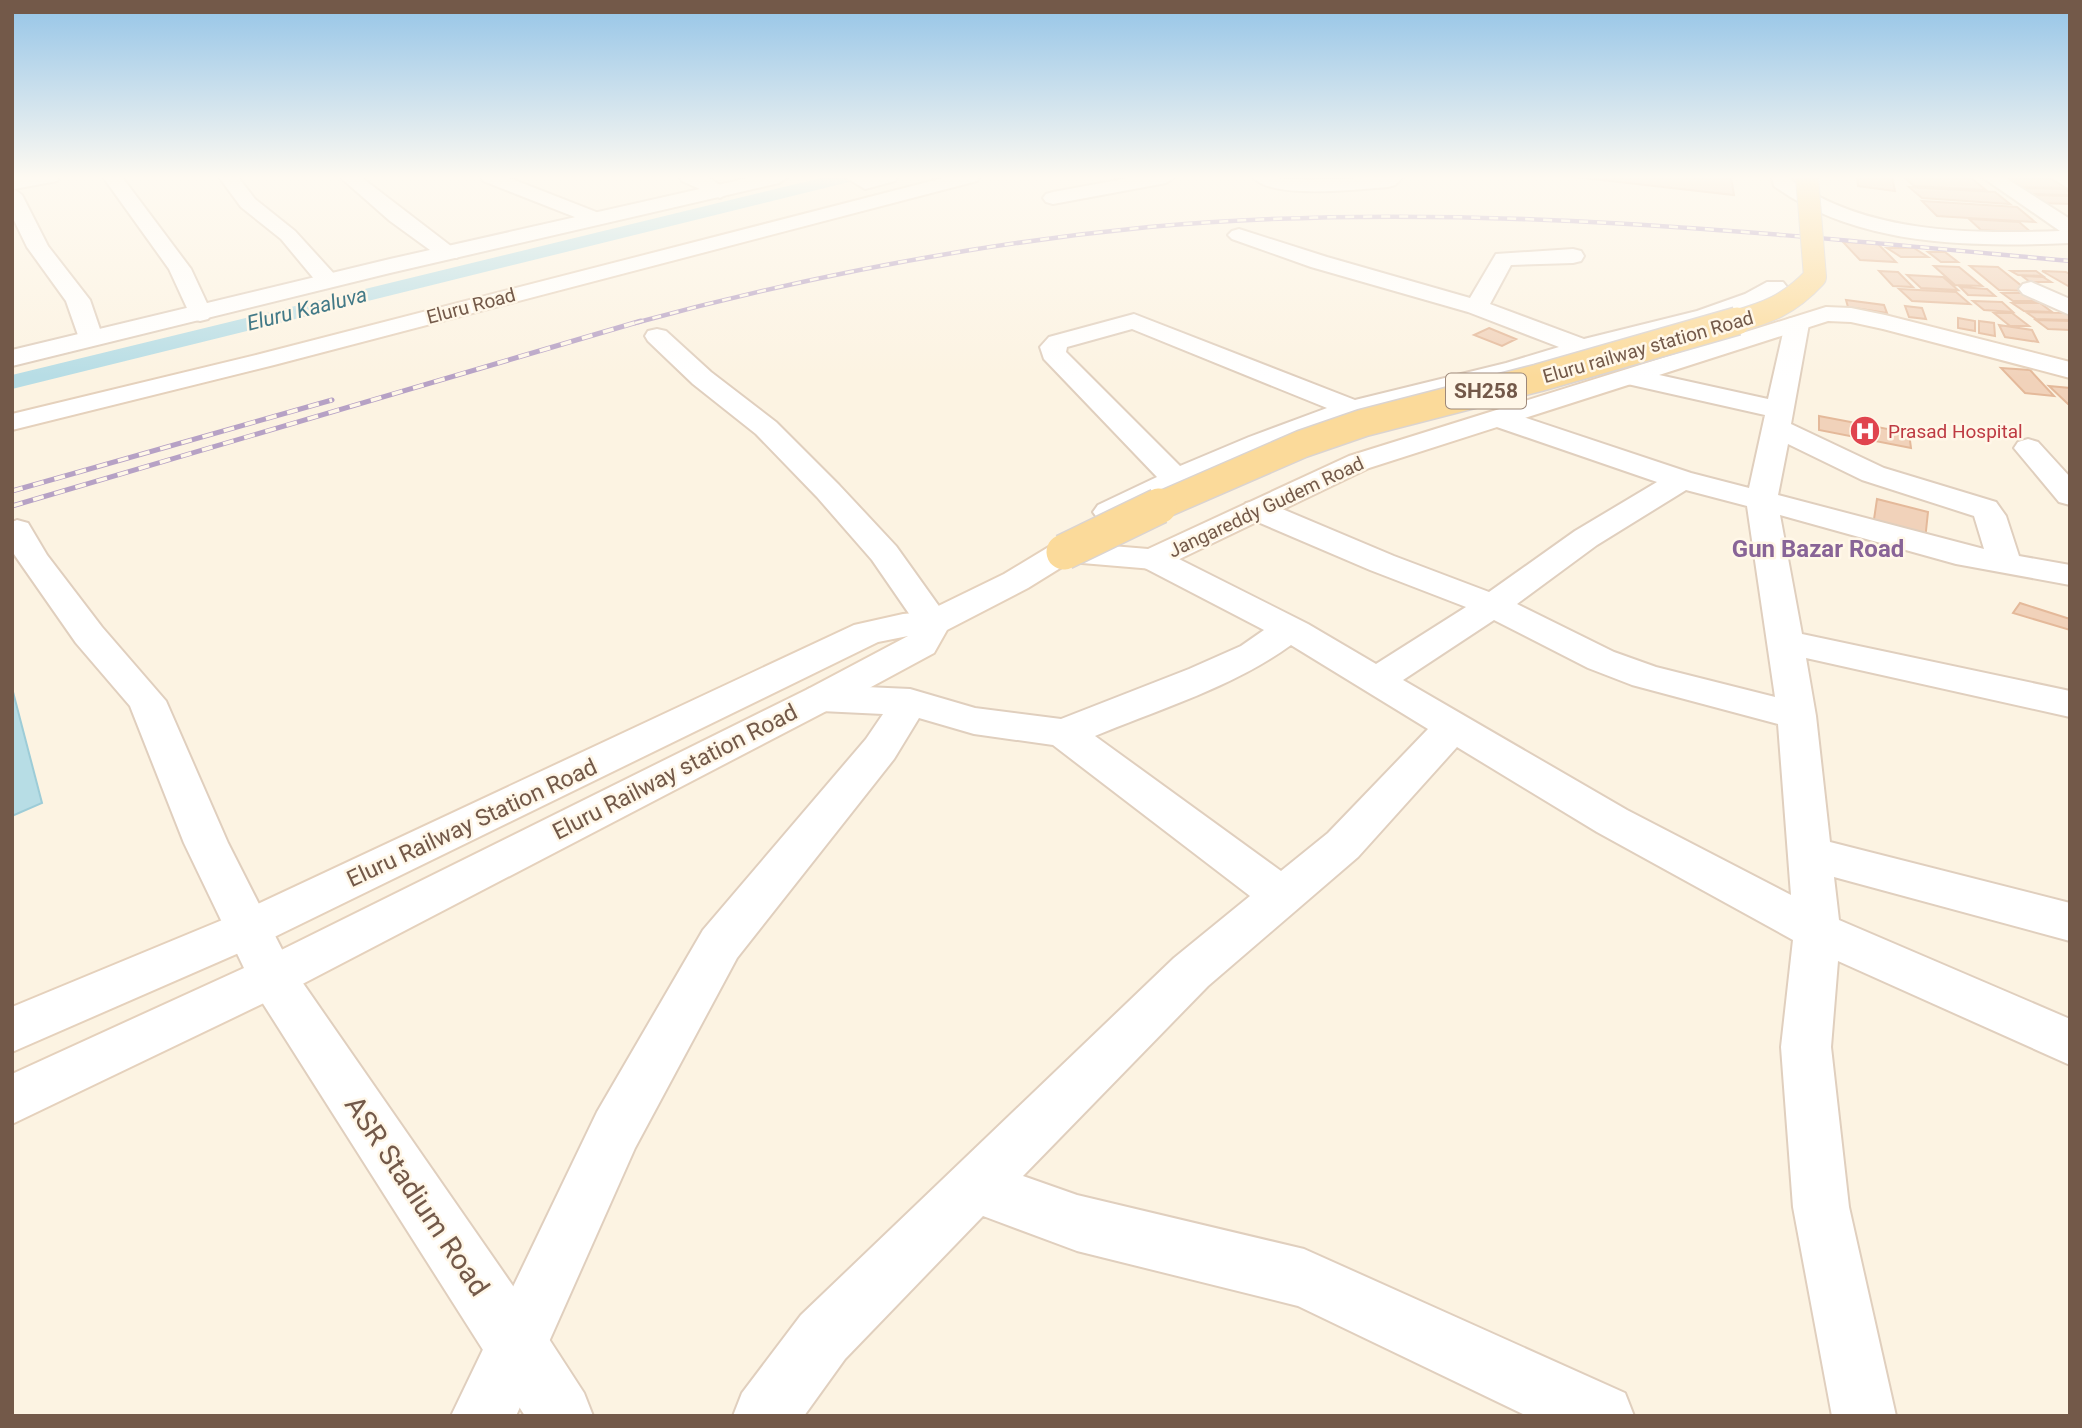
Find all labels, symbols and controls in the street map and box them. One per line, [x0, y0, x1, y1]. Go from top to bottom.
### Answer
water label: Eluru Kaaluva [244, 282, 370, 336]
street label: Eluru Road [424, 283, 518, 329]
street label: Eluru railway station Road [1540, 306, 1756, 388]
road number: SH258 [1446, 374, 1526, 408]
hospital icon: Prasad Hospital [1848, 414, 1882, 448]
place label: Prasad Hospital [1888, 420, 2023, 443]
street label: Jangareddy Gudem Road [1165, 452, 1367, 562]
district label: Gun Bazar Road [1732, 535, 1904, 563]
street label: Eluru Railway station Road [548, 698, 802, 846]
street label: Eluru Railway Station Road [343, 753, 601, 893]
street label: ASR Stadium Road [338, 1090, 496, 1302]

